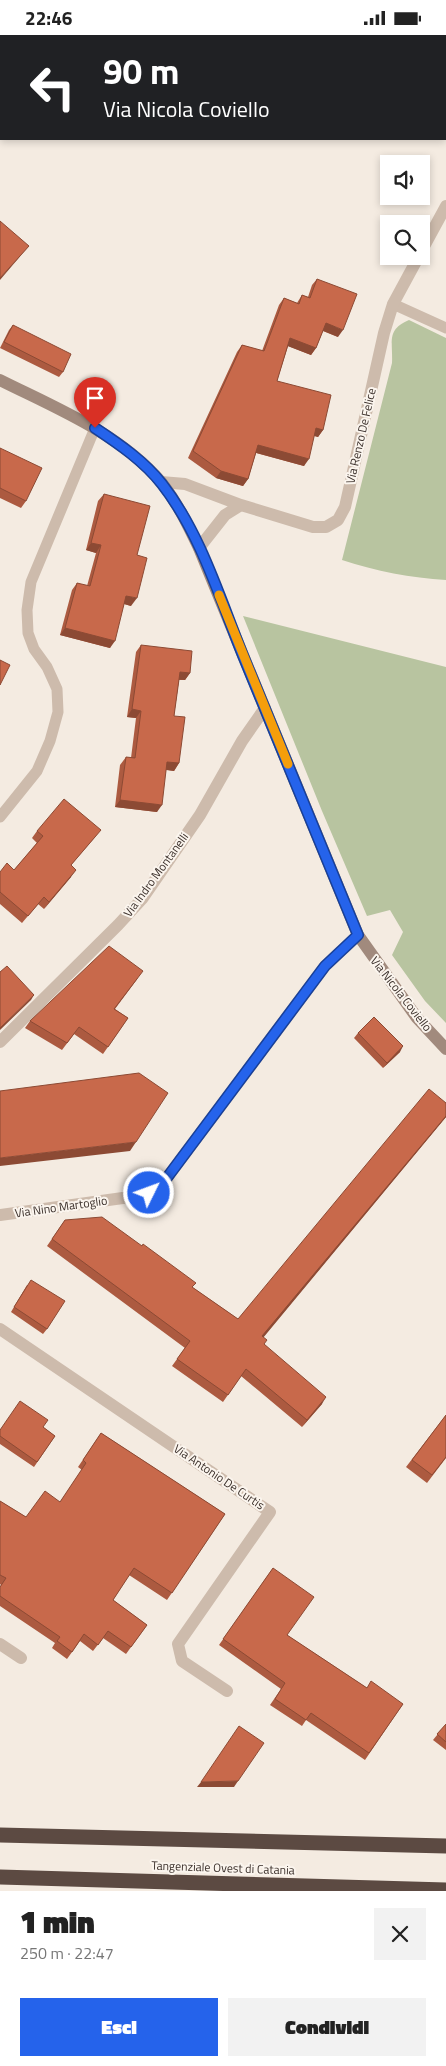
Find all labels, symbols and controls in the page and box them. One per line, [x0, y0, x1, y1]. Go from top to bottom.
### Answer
text: 22:46 [25, 3, 72, 32]
text: 90 m [103, 44, 179, 98]
icon: left [20, 55, 85, 120]
text: Via Nicola Coviello [103, 92, 270, 126]
map controls [380, 155, 430, 265]
button: sound [380, 155, 430, 205]
button: search [380, 215, 430, 265]
pin [74, 377, 116, 428]
icon: arrive [81, 384, 109, 412]
street label: Via Renzo De Felice [340, 386, 381, 486]
street label: Via Indro Montanelli [118, 828, 193, 921]
street label: Via Nicola Coviello [366, 952, 437, 1035]
position arrow [122, 1166, 174, 1218]
street label: Via Nino Martoglio [13, 1191, 108, 1222]
street label: Via Antonio De Curtis [170, 1439, 269, 1514]
street label: Tangenziale Ovest di Catania [151, 1856, 295, 1879]
text: 1 min [20, 1899, 95, 1945]
button: close [374, 1908, 426, 1960]
text: 250 m · 22:47 [20, 1941, 114, 1965]
button: Esci [20, 1998, 218, 2056]
button: Condividi [228, 1998, 426, 2056]

